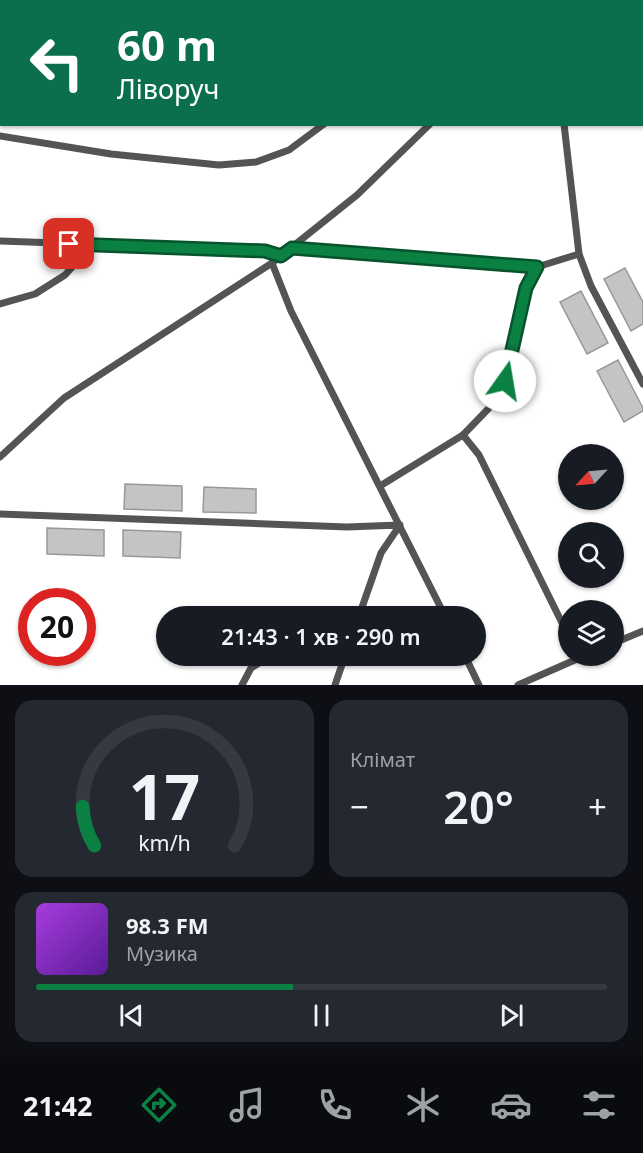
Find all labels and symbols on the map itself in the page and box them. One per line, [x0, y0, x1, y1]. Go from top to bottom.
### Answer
pin [43, 218, 94, 269]
position arrow [473, 349, 537, 413]
north arrow [558, 444, 624, 510]
speed limit sign: 20 [18, 588, 96, 666]

